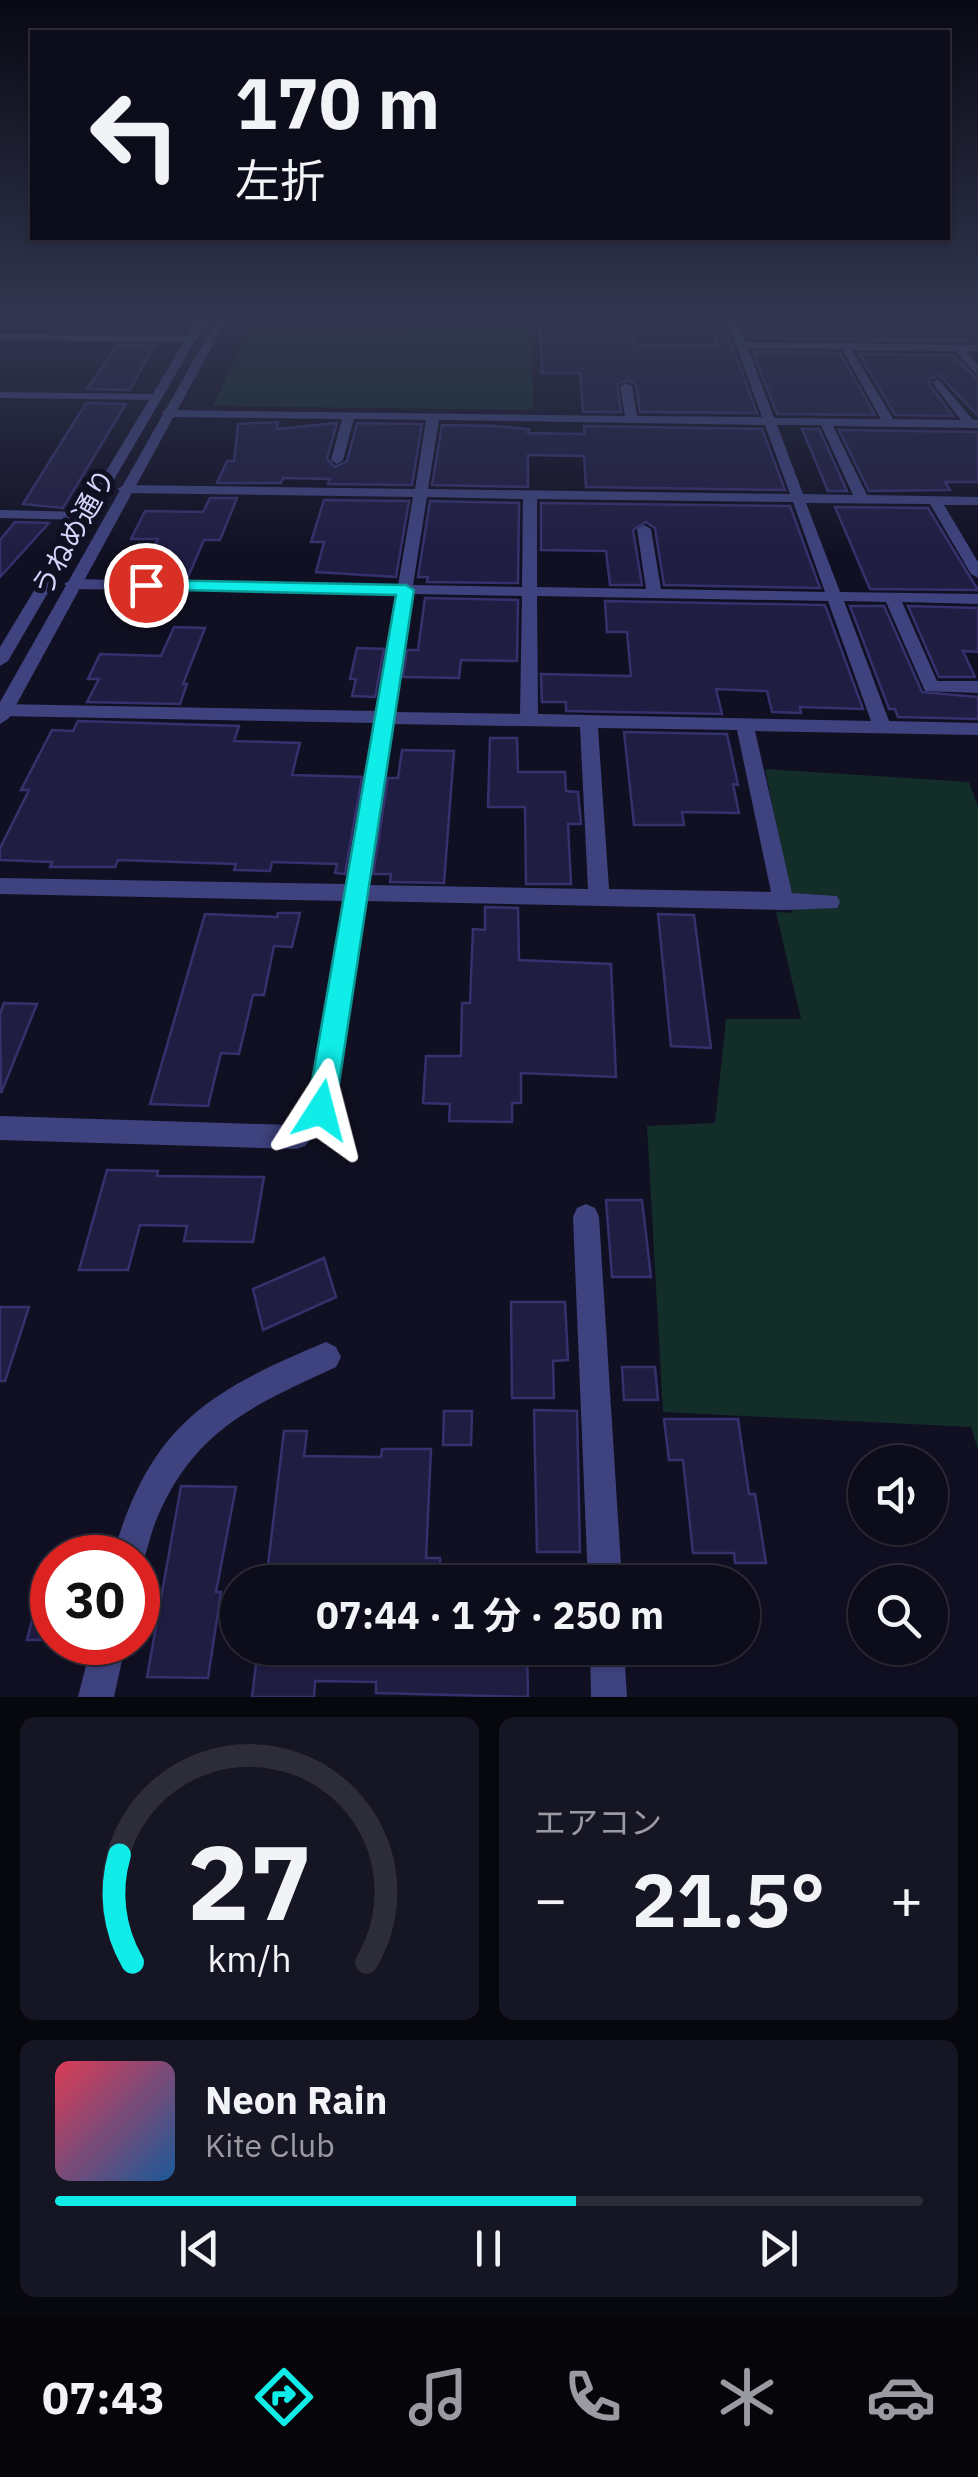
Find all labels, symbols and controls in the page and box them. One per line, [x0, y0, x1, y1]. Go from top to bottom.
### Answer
text: 170 m [235, 57, 440, 148]
icon: left [70, 70, 200, 200]
text: 左折 [235, 151, 325, 209]
street label: うねめ通り [23, 462, 123, 602]
pin [104, 543, 189, 628]
icon: arrive [119, 558, 174, 613]
position arrow [269, 1058, 373, 1162]
map controls [848, 1445, 948, 1665]
button: sound [848, 1445, 948, 1545]
speed limit sign: 30 [30, 1535, 160, 1665]
button: search [848, 1565, 948, 1665]
text: 07:44 · 1 分 · 250 m [316, 1590, 664, 1639]
text: エアコン [534, 1801, 662, 1843]
text: 27 [187, 1813, 312, 1949]
text: 21.5° [632, 1850, 825, 1948]
text: − [534, 1863, 567, 1934]
text: + [890, 1863, 923, 1934]
text: km/h [207, 1935, 292, 1982]
text: Neon Rain [205, 2075, 387, 2124]
text: Kite Club [205, 2124, 335, 2166]
icon: previous [172, 2221, 227, 2276]
icon: pause [461, 2221, 516, 2276]
icon: next [751, 2221, 806, 2276]
icon: directions [249, 2362, 319, 2432]
icon: music [403, 2362, 473, 2432]
icon: phone [558, 2362, 628, 2432]
icon: climate [712, 2362, 782, 2432]
icon: car [866, 2362, 936, 2432]
text: 07:43 [42, 2368, 165, 2426]

